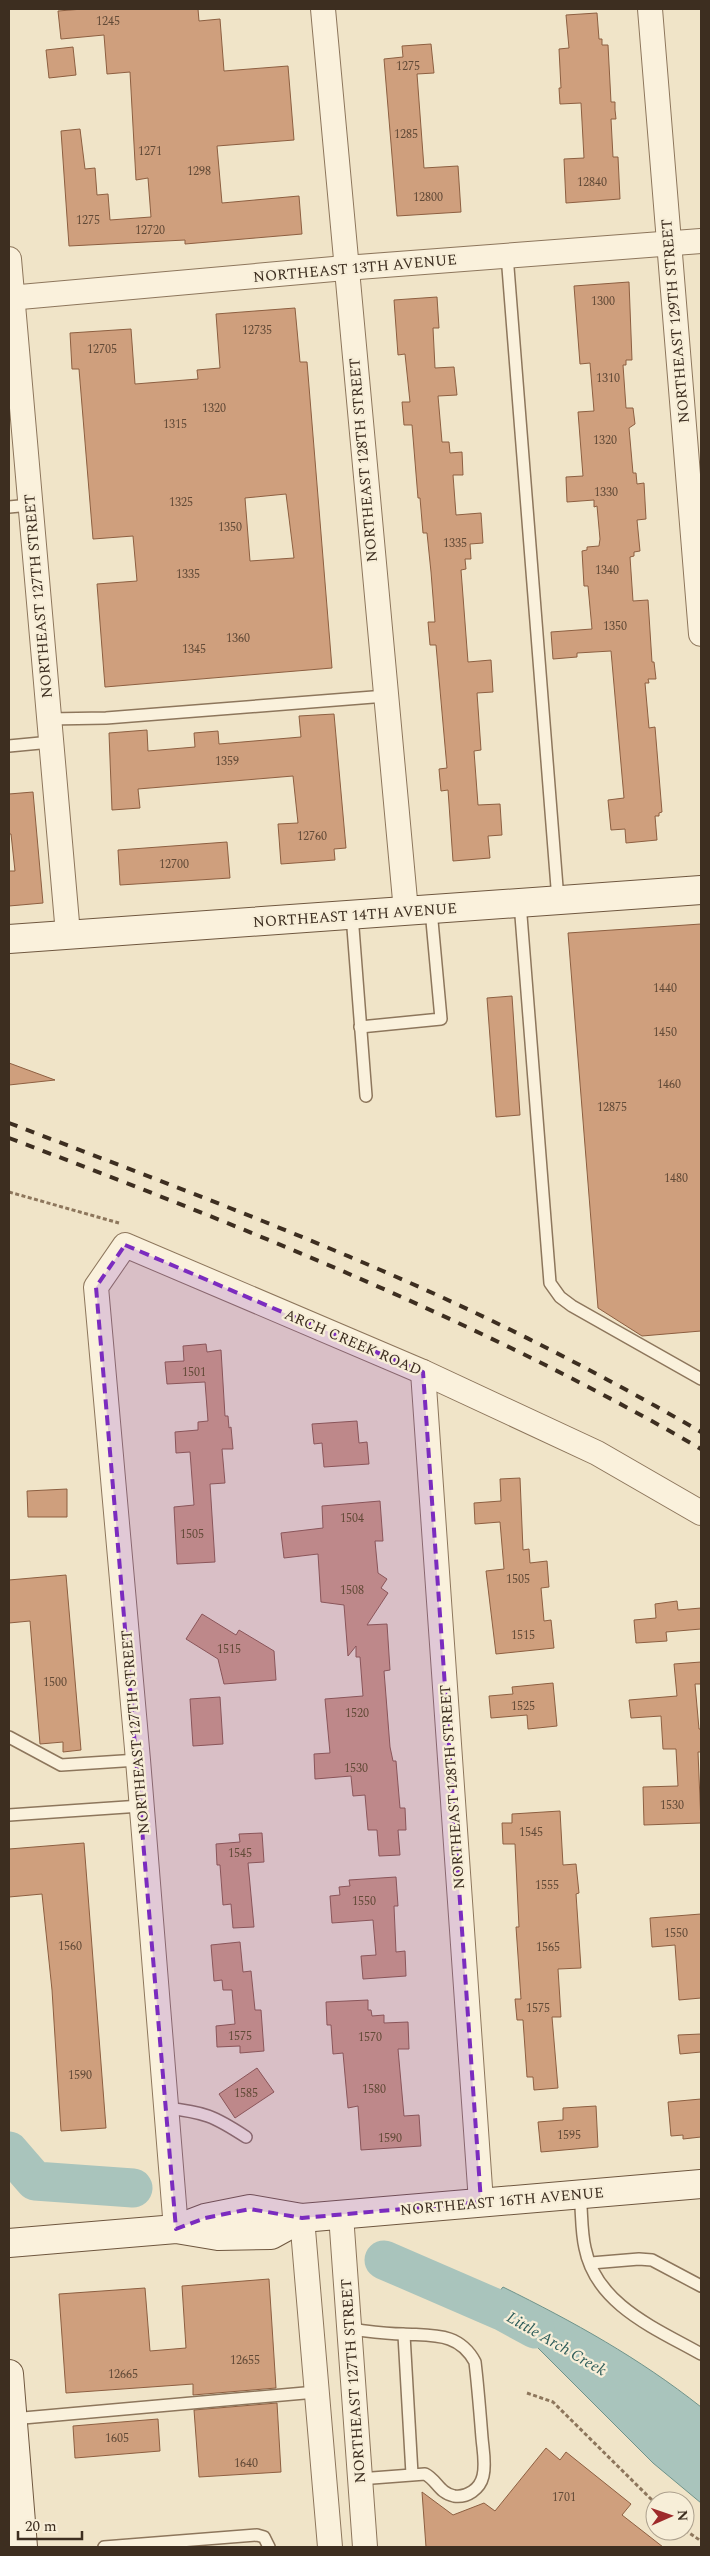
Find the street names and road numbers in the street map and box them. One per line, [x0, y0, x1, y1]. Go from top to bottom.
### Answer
street label: NORTHEAST 129TH STREET [655, 218, 696, 424]
street label: NORTHEAST 13TH AVENUE [252, 248, 458, 289]
street label: NORTHEAST 128TH STREET [343, 357, 384, 563]
street label: NORTHEAST 127TH STREET [18, 493, 59, 699]
street label: NORTHEAST 14TH AVENUE [252, 897, 458, 934]
street label: ARCH CREEK ROAD [281, 1303, 425, 1382]
street label: NORTHEAST 127TH STREET [115, 1629, 156, 1835]
street label: NORTHEAST 128TH STREET [434, 1684, 471, 1890]
street label: NORTHEAST 16TH AVENUE [399, 2181, 605, 2222]
street label: NORTHEAST 127TH STREET [335, 2278, 372, 2484]

